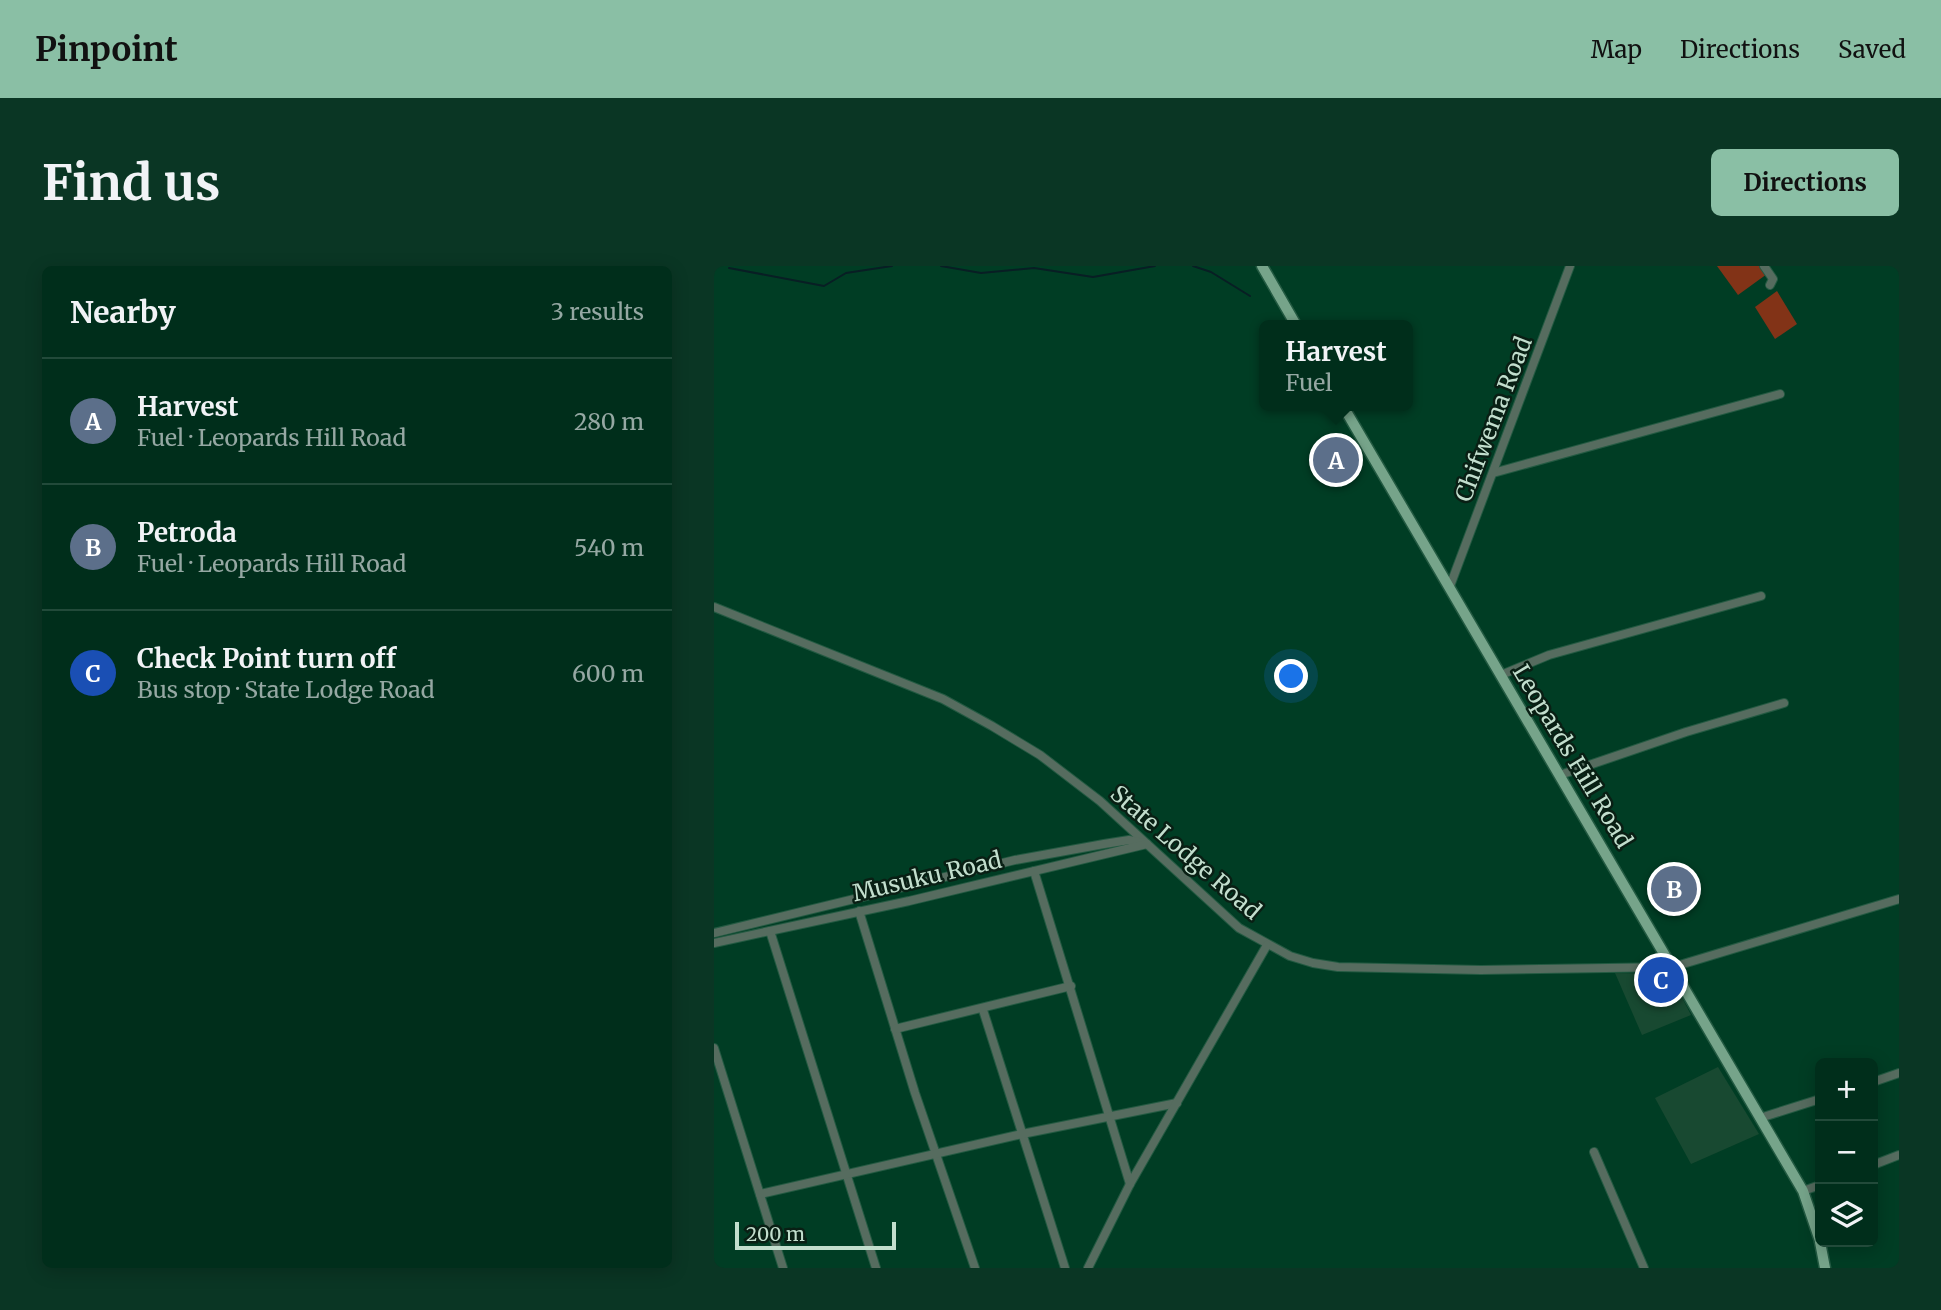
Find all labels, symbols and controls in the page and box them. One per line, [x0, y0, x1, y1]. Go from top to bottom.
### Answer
text: Pinpoint [35, 29, 178, 70]
text: Map [1591, 34, 1642, 65]
text: Directions [1680, 34, 1800, 65]
text: Saved [1838, 34, 1906, 65]
button: Directions [1711, 149, 1899, 216]
text: Find us [42, 152, 220, 213]
text: Nearby [70, 293, 176, 331]
text: 3 results [551, 297, 644, 326]
popup [1259, 320, 1413, 411]
street label: Chifwema Road [1448, 332, 1538, 506]
text: Harvest [1285, 335, 1387, 368]
text: Fuel [1285, 368, 1332, 397]
text: Harvest [137, 390, 238, 423]
text: A [85, 407, 101, 436]
text: 280 m [574, 407, 644, 436]
text: Fuel · Leopards Hill Road [137, 423, 406, 452]
pin: A [1313, 434, 1359, 486]
text: Petroda [137, 516, 237, 549]
text: B [85, 533, 101, 562]
text: 540 m [574, 533, 644, 562]
text: Fuel · Leopards Hill Road [137, 549, 406, 578]
text: Check Point turn off [137, 642, 396, 675]
text: C [85, 659, 101, 688]
text: 600 m [572, 659, 644, 688]
your location [1274, 659, 1308, 693]
street label: Leopards Hill Road [1507, 659, 1639, 853]
text: Bus stop · State Lodge Road [137, 675, 435, 704]
street label: State Lodge Road [1105, 779, 1267, 925]
street label: Musuku Road [850, 845, 1005, 907]
pin: B [1651, 863, 1697, 915]
pin: C [1638, 954, 1684, 1006]
map controls [1815, 1058, 1878, 1247]
button: + [1815, 1058, 1878, 1121]
button: − [1815, 1121, 1878, 1184]
button: layers [1815, 1184, 1878, 1247]
scale bar [735, 1219, 896, 1251]
text: 200 m [746, 1222, 805, 1246]

